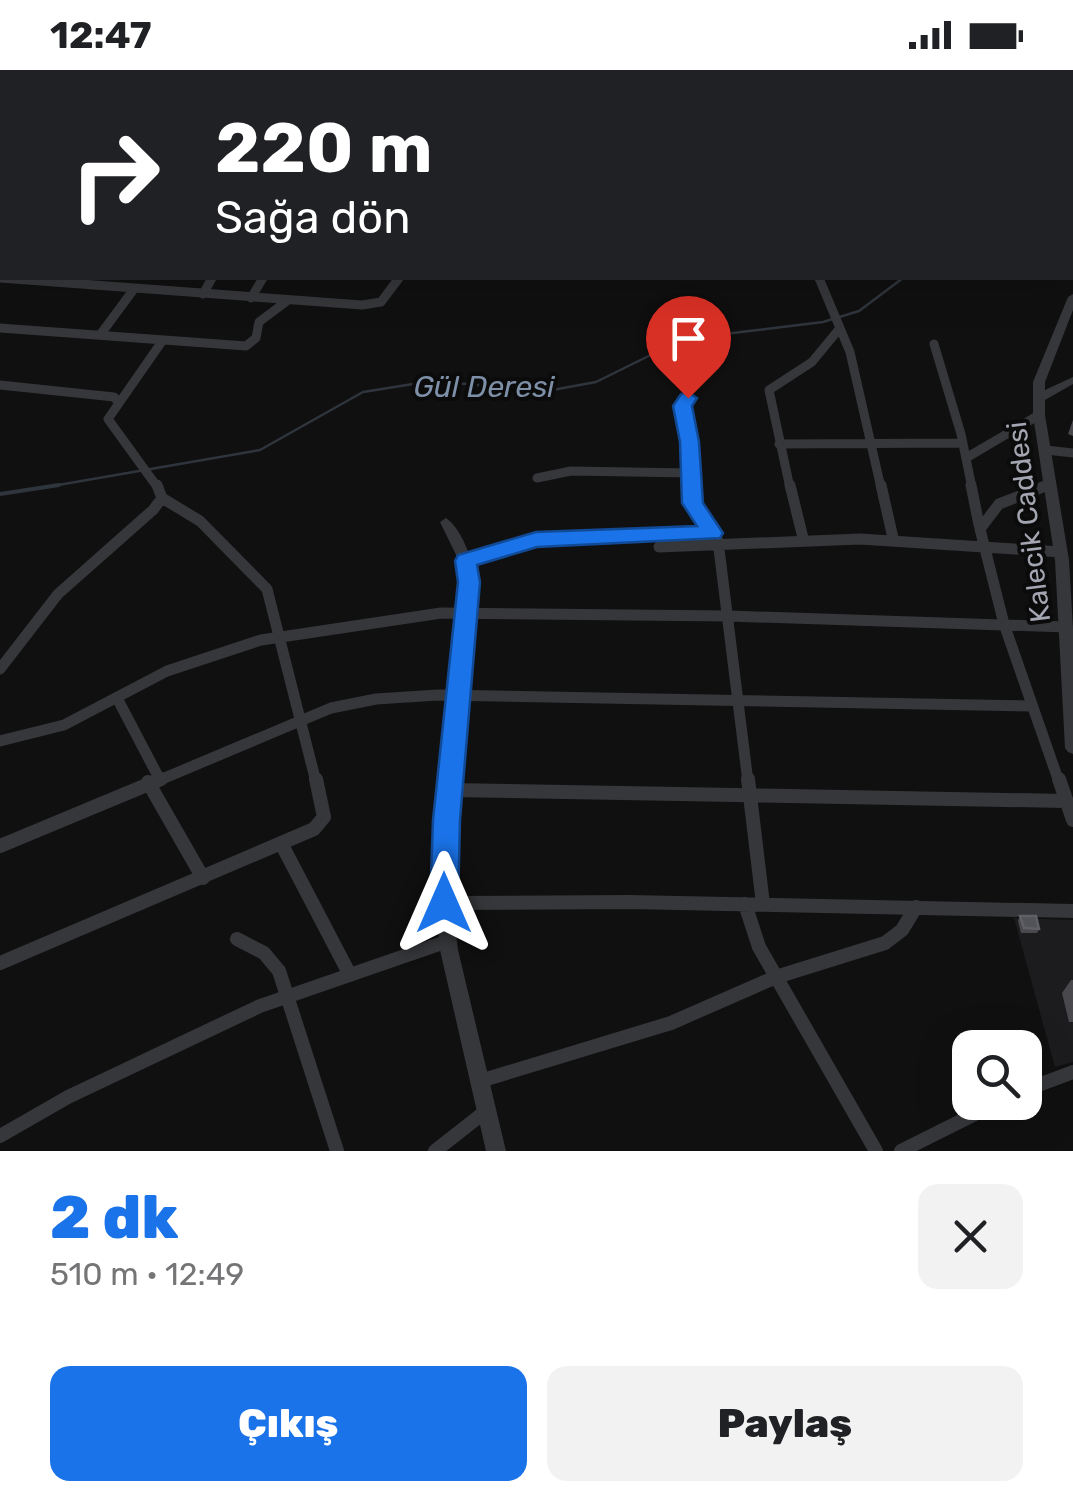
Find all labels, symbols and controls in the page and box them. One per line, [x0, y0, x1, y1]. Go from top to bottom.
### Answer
text: 12:47 [50, 12, 151, 58]
text: 220 m [215, 107, 433, 190]
icon: right [50, 110, 180, 240]
text: Sağa dön [215, 191, 410, 244]
pin [646, 296, 731, 399]
icon: arrive [661, 311, 716, 366]
water label: Gül Deresi [413, 369, 555, 405]
street label: Kalecik Caddesi [1000, 420, 1057, 624]
position arrow [392, 851, 496, 955]
map controls [952, 1030, 1042, 1120]
button: search [952, 1030, 1042, 1120]
text: 2 dk [50, 1182, 178, 1253]
button: close [918, 1184, 1023, 1289]
text: 510 m · 12:49 [50, 1255, 244, 1293]
button: Çıkış [50, 1366, 527, 1481]
button: Paylaş [547, 1366, 1023, 1481]

